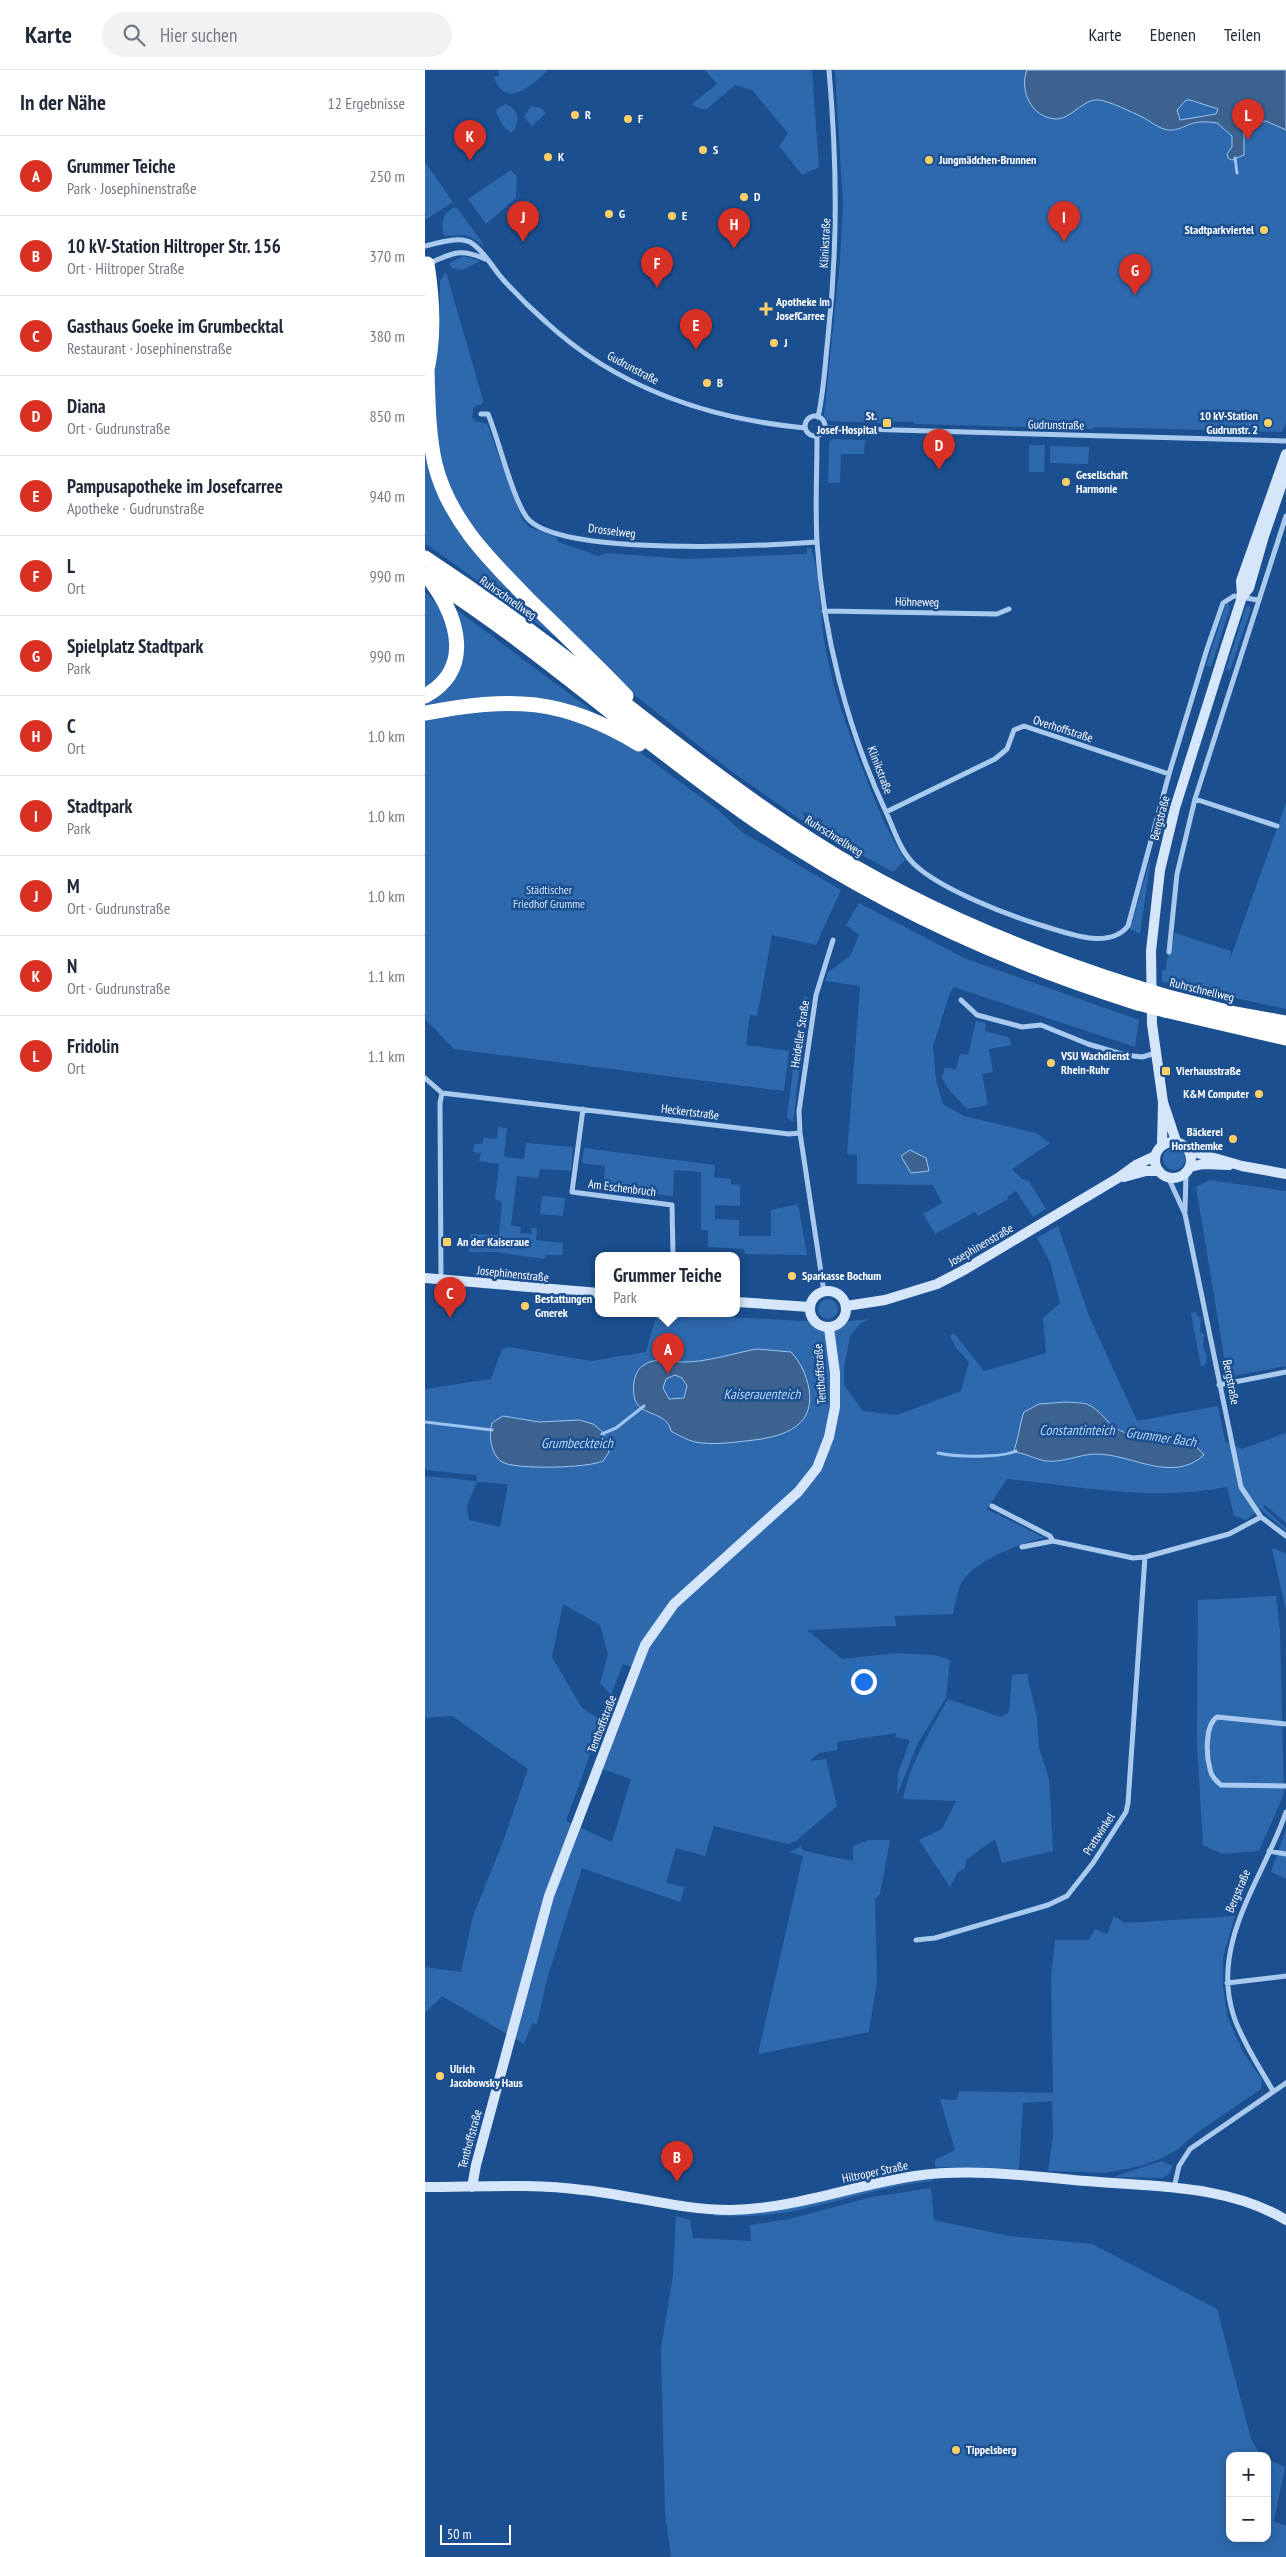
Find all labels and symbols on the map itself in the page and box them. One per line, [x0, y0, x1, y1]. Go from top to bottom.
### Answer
pin: L [1232, 99, 1264, 140]
place label: R [585, 107, 591, 122]
marker: R [569, 109, 581, 121]
place label: F [638, 111, 643, 126]
marker: F [622, 113, 634, 125]
pin: K [454, 120, 486, 161]
place label: S [713, 142, 718, 157]
marker: S [697, 144, 709, 156]
place label: K [558, 149, 565, 164]
marker: K [542, 151, 554, 163]
place label: Jungmädchen-Brunnen [938, 152, 1037, 167]
marker: Jungmädchen-Brunnen [923, 154, 935, 166]
place label: D [754, 189, 761, 204]
marker: D [738, 191, 750, 203]
pin: J [507, 201, 539, 242]
pin: I [1048, 201, 1080, 242]
place label: G [619, 206, 625, 221]
marker: G [603, 208, 615, 220]
place label: E [682, 208, 687, 223]
pin: H [718, 208, 750, 249]
marker: E [666, 210, 678, 222]
street label: Klinikstraße [816, 218, 833, 268]
place label: Stadtparkviertel [1184, 222, 1254, 237]
marker: Stadtparkviertel [1258, 224, 1270, 236]
pin: F [641, 247, 673, 288]
pin: G [1119, 254, 1151, 295]
place label: Apotheke im JosefCarree [775, 294, 830, 323]
marker: Apotheke im JosefCarree [760, 303, 772, 315]
pin: E [680, 309, 712, 350]
place label: J [783, 335, 787, 350]
marker: J [768, 337, 780, 349]
street label: Gudrunstraße [605, 348, 662, 387]
place label: B [717, 375, 723, 390]
marker: B [701, 377, 713, 389]
place label: St. Josef-Hospital [816, 408, 877, 437]
place label: 10 kV-Station Gudrunstr. 2 [1199, 408, 1258, 437]
marker: St. Josef-Hospital [881, 417, 893, 429]
street label: Gudrunstraße [1028, 417, 1084, 432]
marker: 10 kV-Station Gudrunstr. 2 [1262, 417, 1274, 429]
pin: D [923, 429, 955, 470]
place label: Gesellschaft Harmonie [1076, 467, 1128, 496]
marker: Gesellschaft Harmonie [1060, 476, 1072, 488]
street label: Drosselweg [587, 520, 637, 541]
street label: Ruhrschnellweg [477, 573, 540, 623]
street label: Höhneweg [895, 594, 939, 609]
street label: Overhoffstraße [1031, 712, 1095, 745]
street label: Klinikstraße [864, 744, 896, 796]
street label: Bergstraße [1146, 794, 1173, 842]
street label: Ruhrschnellweg [802, 812, 866, 859]
park label: Städtischer Friedhof Grumme [513, 882, 585, 911]
street label: Ruhrschnellweg [1168, 974, 1236, 1005]
street label: Heideller Straße [787, 999, 812, 1069]
place label: VSU Wachdienst Rhein-Ruhr [1060, 1048, 1130, 1077]
marker: VSU Wachdienst Rhein-Ruhr [1045, 1057, 1057, 1069]
place label: Vierhausstraße [1175, 1063, 1241, 1078]
marker: Vierhausstraße [1160, 1065, 1172, 1077]
place label: K&M Computer [1183, 1086, 1249, 1101]
marker: K&M Computer [1253, 1088, 1265, 1100]
street label: Heckertstraße [660, 1101, 720, 1122]
place label: Bäckerei Horsthemke [1172, 1124, 1223, 1153]
marker: Bäckerei Horsthemke [1227, 1133, 1239, 1145]
street label: Am Eschenbruch [587, 1176, 657, 1199]
street label: Josephinenstraße [945, 1220, 1016, 1270]
place label: An der Kaiseraue [456, 1234, 529, 1249]
marker: An der Kaiseraue [441, 1236, 453, 1248]
street label: Josephinenstraße [475, 1262, 550, 1285]
place label: Sparkasse Bochum [802, 1268, 881, 1283]
marker: Sparkasse Bochum [786, 1270, 798, 1282]
pin: C [434, 1277, 466, 1318]
place label: Bestattungen Gmerek [535, 1291, 592, 1320]
marker: Bestattungen Gmerek [519, 1300, 531, 1312]
pin: A [652, 1333, 684, 1374]
street label: Tenthoffstraße [810, 1343, 829, 1405]
street label: Bergstraße [1220, 1358, 1243, 1406]
water label: Kaiserauenteich [724, 1385, 801, 1403]
water label: Constantinteich [1039, 1421, 1115, 1439]
water label: Grummer Bach [1125, 1423, 1198, 1451]
water label: Grumbeckteich [541, 1434, 614, 1452]
your location [851, 1669, 877, 1695]
street label: Tenthoffstraße [584, 1693, 619, 1755]
street label: Prattwinkel [1079, 1810, 1118, 1858]
street label: Bergstraße [1222, 1867, 1253, 1915]
place label: Ulrich Jacobowsky Haus [449, 2061, 523, 2090]
marker: Ulrich Jacobowsky Haus [434, 2070, 446, 2082]
street label: Tenthoffstraße [454, 2108, 485, 2170]
pin: B [661, 2141, 693, 2182]
street label: Hiltroper Straße [841, 2157, 909, 2186]
place label: Tippelsberg [966, 2442, 1017, 2457]
marker: Tippelsberg [950, 2444, 962, 2456]
scale bar [440, 2522, 511, 2545]

